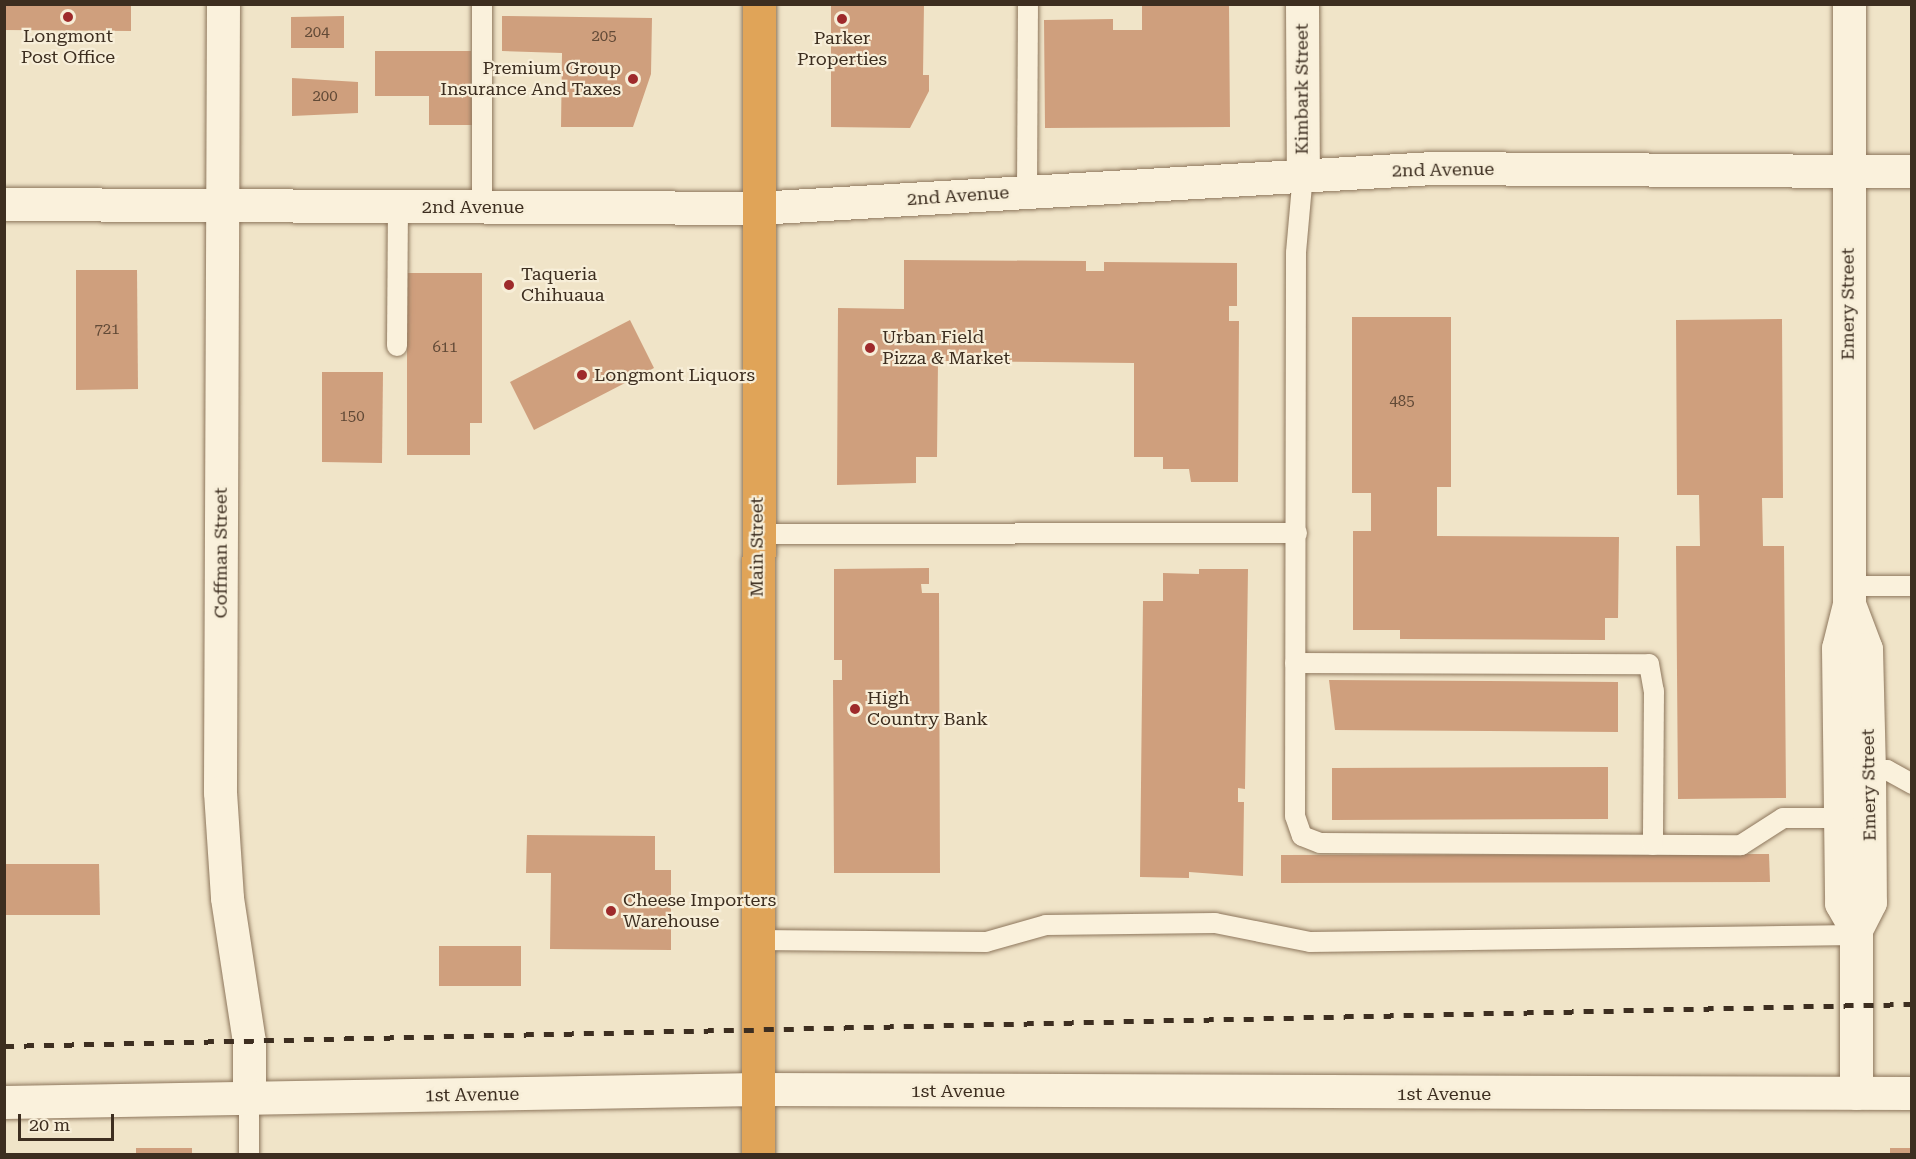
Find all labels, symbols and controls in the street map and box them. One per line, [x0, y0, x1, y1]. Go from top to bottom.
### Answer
marker: Longmont Post Office [61, 10, 75, 24]
marker: Parker Properties [835, 12, 849, 26]
street label: Kimbark Street [1291, 23, 1313, 155]
house number: 204 [304, 24, 330, 42]
place label: Longmont Post Office [21, 26, 115, 68]
house number: 205 [591, 28, 617, 46]
place label: Parker Properties [797, 28, 887, 70]
place label: Premium Group Insurance And Taxes [440, 58, 621, 100]
marker: Premium Group Insurance And Taxes [626, 72, 640, 86]
house number: 200 [312, 88, 338, 106]
street label: 2nd Avenue [1392, 158, 1494, 182]
street label: 2nd Avenue [906, 182, 1010, 210]
street label: 2nd Avenue [422, 196, 524, 218]
street label: Emery Street [1837, 248, 1859, 360]
place label: Taqueria Chihuaua [521, 264, 605, 306]
marker: Taqueria Chihuaua [502, 278, 516, 292]
house number: 721 [94, 321, 120, 339]
place label: Urban Field Pizza & Market [882, 327, 1010, 370]
house number: 611 [432, 339, 458, 357]
marker: Urban Field Pizza & Market [863, 341, 877, 355]
place label: Longmont Liquors [594, 364, 755, 386]
marker: Longmont Liquors [575, 368, 589, 382]
house number: 485 [1389, 393, 1415, 411]
house number: 150 [339, 408, 365, 426]
street label: Coffman Street [210, 488, 232, 618]
street label: Main Street [746, 497, 768, 597]
place label: High Country Bank [867, 688, 988, 730]
marker: High Country Bank [848, 702, 862, 716]
street label: Emery Street [1857, 729, 1881, 841]
place label: Cheese Importers Warehouse [623, 890, 776, 932]
marker: Cheese Importers Warehouse [604, 904, 618, 918]
street label: 1st Avenue [911, 1080, 1005, 1102]
street label: 1st Avenue [425, 1083, 519, 1107]
street label: 1st Avenue [1397, 1083, 1491, 1105]
scale bar [21, 1102, 117, 1140]
text: 20 m [29, 1114, 70, 1135]

